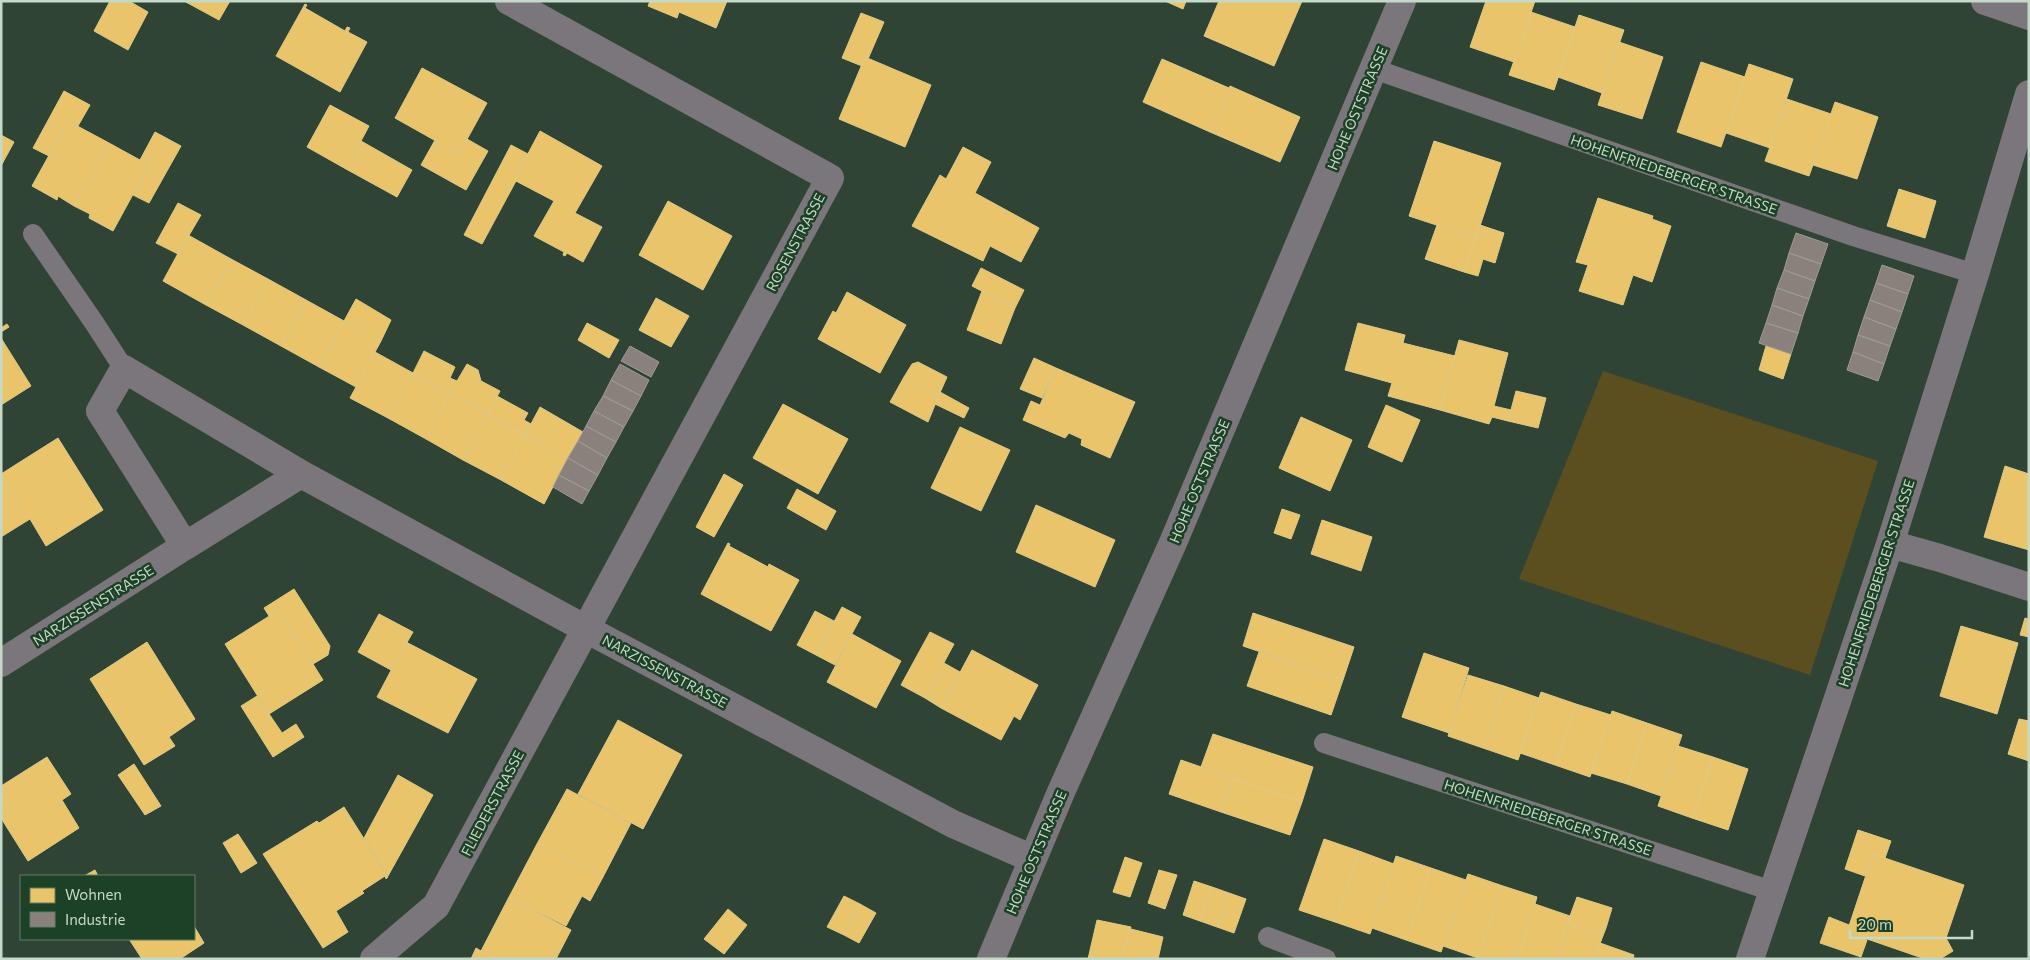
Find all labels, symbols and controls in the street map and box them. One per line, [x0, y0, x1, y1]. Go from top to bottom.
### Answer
street label: HOHE OSTSTRASSE [1323, 44, 1391, 172]
street label: HOHENFRIEDEBERGER STRASSE [1568, 131, 1780, 217]
street label: ROSENSTRASSE [762, 190, 828, 294]
street label: HOHE OSTSTRASSE [1165, 417, 1233, 545]
street label: HOHENFRIEDEBERGER STRASSE [1834, 477, 1918, 689]
street label: NARZISSENSTRASSE [30, 561, 156, 649]
street label: NARZISSENSTRASSE [600, 631, 730, 711]
street label: FLIEDERSTRASSE [457, 747, 527, 859]
street label: HOHENFRIEDEBERGER STRASSE [1442, 775, 1654, 859]
street label: HOHE OSTSTRASSE [1002, 788, 1070, 916]
legend [20, 875, 195, 940]
text: Wohnen [65, 885, 122, 903]
scale bar [1850, 908, 1972, 940]
text: Industrie [65, 910, 126, 928]
text: 20 m [1858, 915, 1892, 933]

